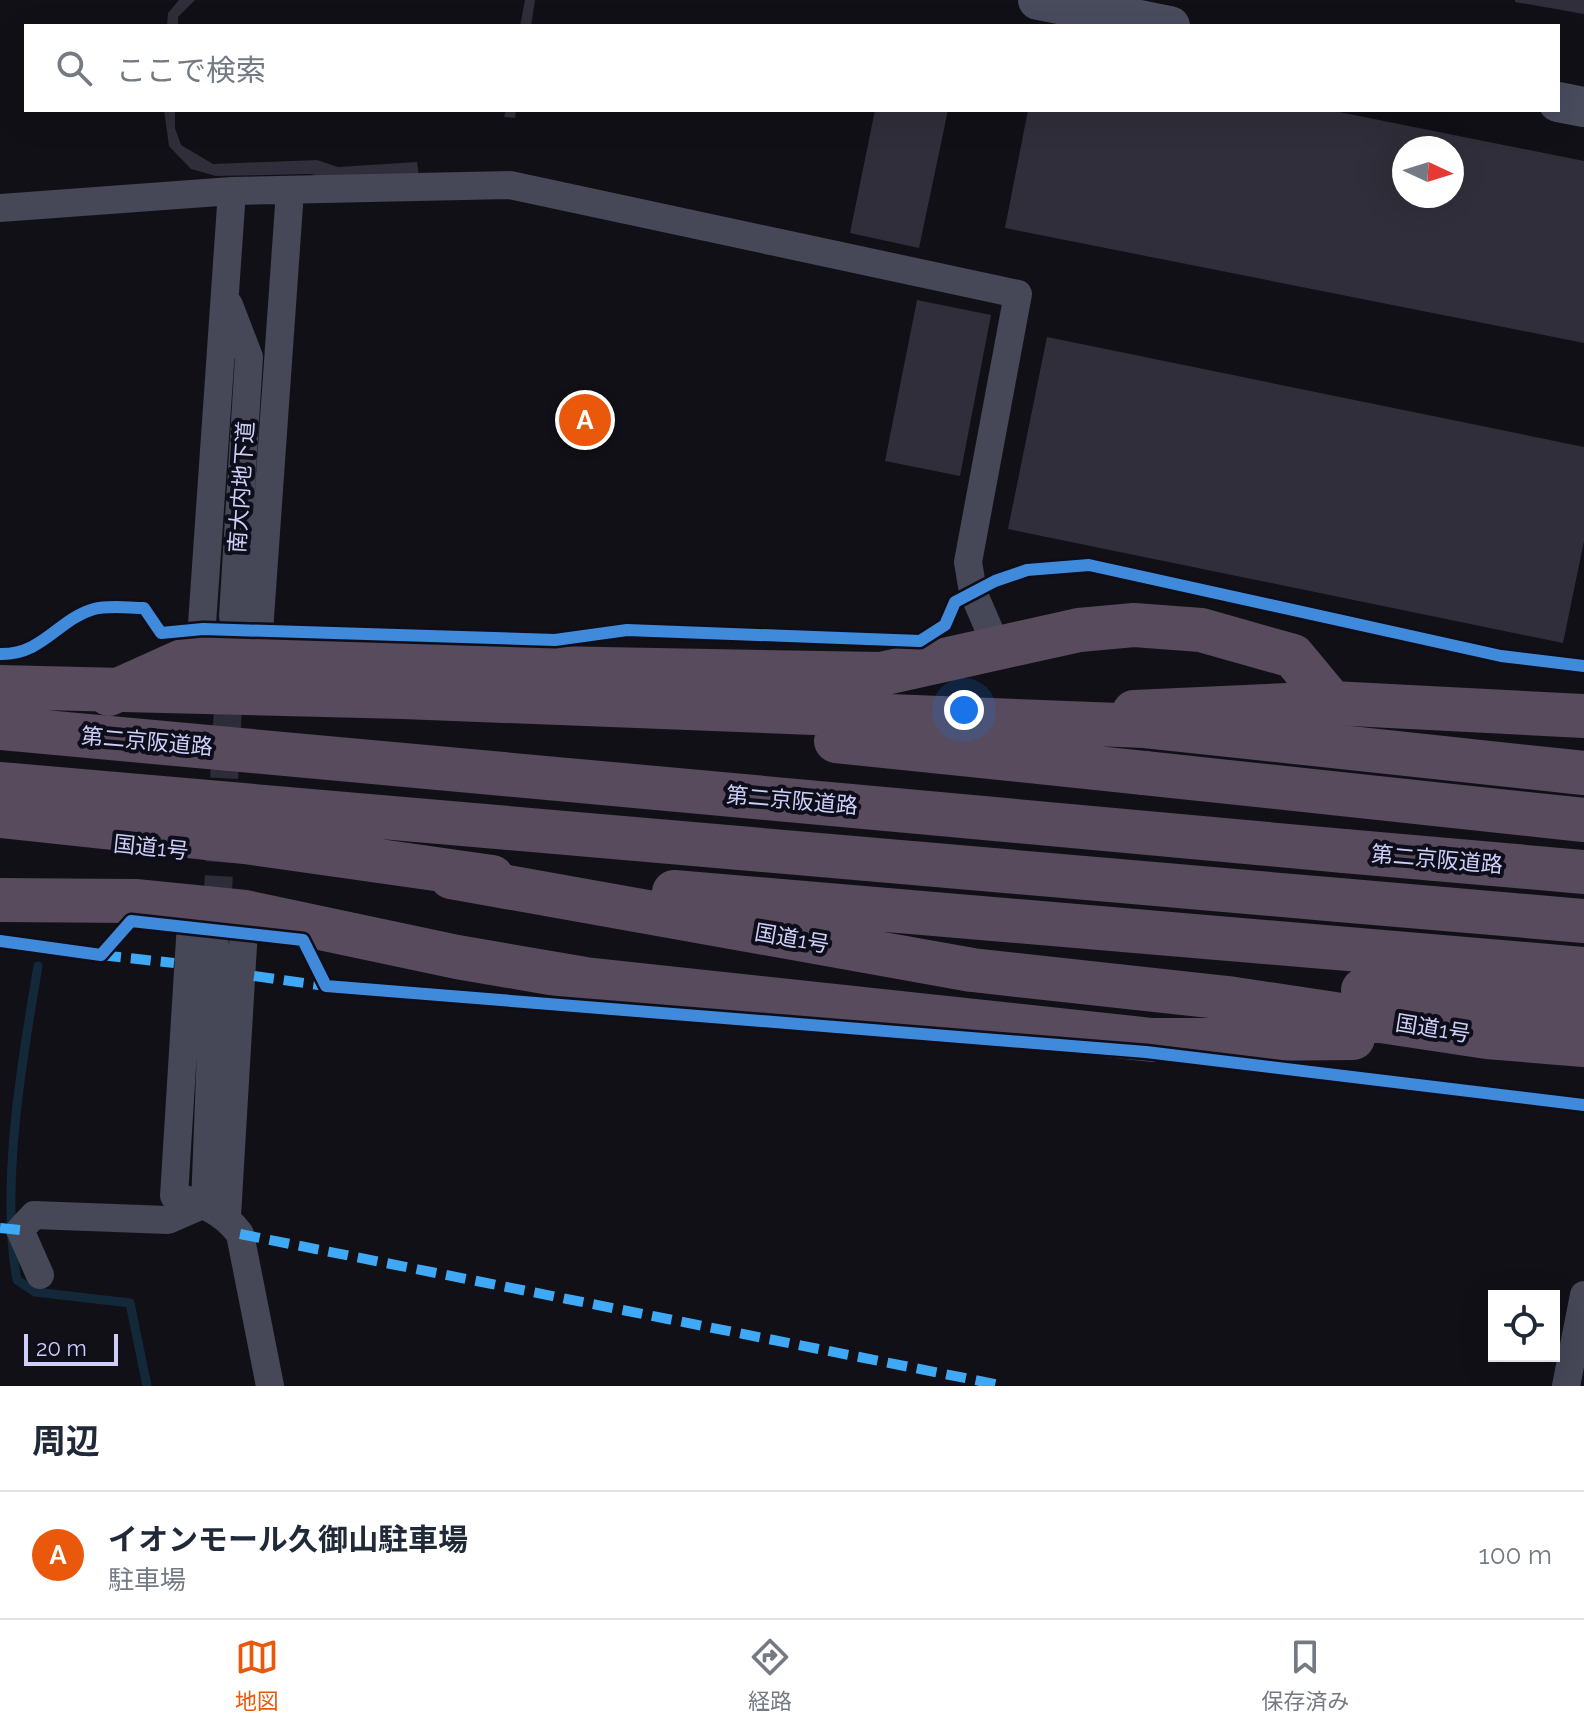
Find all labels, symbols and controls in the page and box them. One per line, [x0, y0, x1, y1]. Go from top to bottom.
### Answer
search box [24, 24, 1560, 112]
icon: search [52, 46, 96, 90]
text: ここで検索 [116, 53, 266, 88]
north arrow [1392, 136, 1464, 208]
pin: A [559, 390, 611, 450]
street label: 南大内地下道 [223, 420, 259, 554]
your location [944, 690, 984, 730]
street label: 第二京阪道路 [80, 722, 214, 760]
street label: 第二京阪道路 [725, 781, 859, 819]
street label: 国道1号 [112, 830, 190, 864]
street label: 第二京阪道路 [1370, 840, 1504, 878]
street label: 国道1号 [753, 919, 831, 957]
street label: 国道1号 [1394, 1009, 1472, 1047]
map controls [1488, 1290, 1560, 1362]
button: locate [1488, 1290, 1560, 1362]
scale bar [24, 1330, 118, 1366]
text: 20 m [36, 1335, 87, 1361]
text: 周辺 [32, 1421, 100, 1461]
text: イオンモール久御山駐車場 [108, 1522, 468, 1557]
text: A [49, 1540, 67, 1570]
text: 100 m [1479, 1540, 1552, 1570]
text: 駐車場 [108, 1565, 186, 1595]
tab: 地図 [235, 1635, 279, 1715]
tab: 経路 [748, 1635, 792, 1715]
tab: 保存済み [1261, 1635, 1349, 1715]

